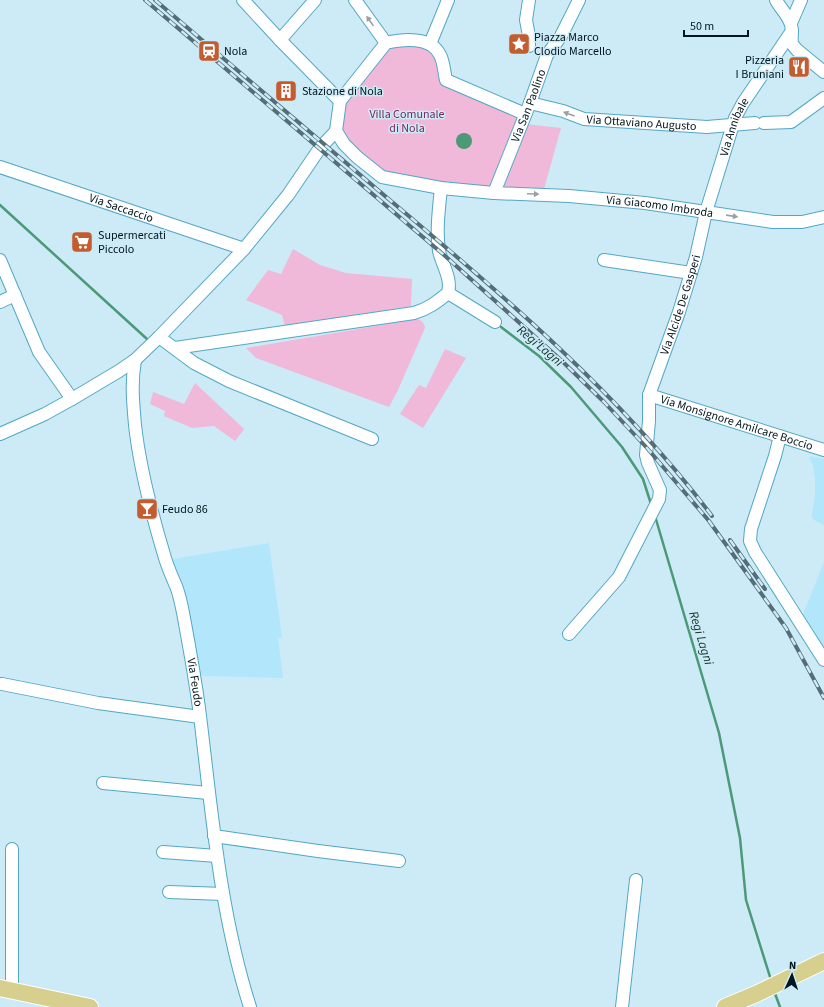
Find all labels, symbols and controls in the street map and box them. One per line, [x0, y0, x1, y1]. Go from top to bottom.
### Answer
scale bar [684, 12, 748, 38]
one-way arrow [367, 16, 375, 26]
text: 50 m [690, 18, 714, 35]
place label: Piazza Marco Clodio Marcello [534, 29, 612, 60]
place icon: Piazza Marco Clodio Marcello [506, 31, 532, 57]
station icon: Nola [196, 38, 222, 64]
place label: Nola [224, 43, 247, 60]
place label: Pizzeria I Bruniani [736, 52, 784, 83]
restaurant icon: Pizzeria I Bruniani [786, 54, 812, 80]
street label: Via San Paolino [507, 67, 550, 145]
building icon: Stazione di Nola [273, 78, 299, 104]
place label: Stazione di Nola [302, 83, 383, 100]
street label: Via Annibale [715, 94, 753, 158]
park label: Villa Comunale di Nola [369, 106, 445, 137]
one-way arrow [563, 110, 575, 116]
street label: Via Ottaviano Augusto [586, 111, 697, 135]
street label: Via Saccaccio [87, 189, 156, 226]
one-way arrow [527, 191, 539, 198]
street label: Via Giacomo Imbroda [606, 191, 714, 222]
one-way arrow [726, 213, 738, 219]
place label: Supermercati Piccolo [98, 227, 166, 258]
supermarket icon: Supermercati Piccolo [69, 229, 95, 255]
street label: Via Alcide De Gasperi [656, 253, 705, 357]
water label: Regi Lagni [513, 321, 568, 371]
street label: Via Monsignore Amilcare Boccio [658, 391, 815, 455]
bar icon: Feudo 86 [134, 496, 160, 522]
place label: Feudo 86 [162, 501, 208, 518]
water label: Regi Lagni [684, 609, 718, 668]
street label: Via Feudo [183, 657, 207, 708]
north arrow [772, 955, 812, 995]
text: N [788, 958, 797, 973]

